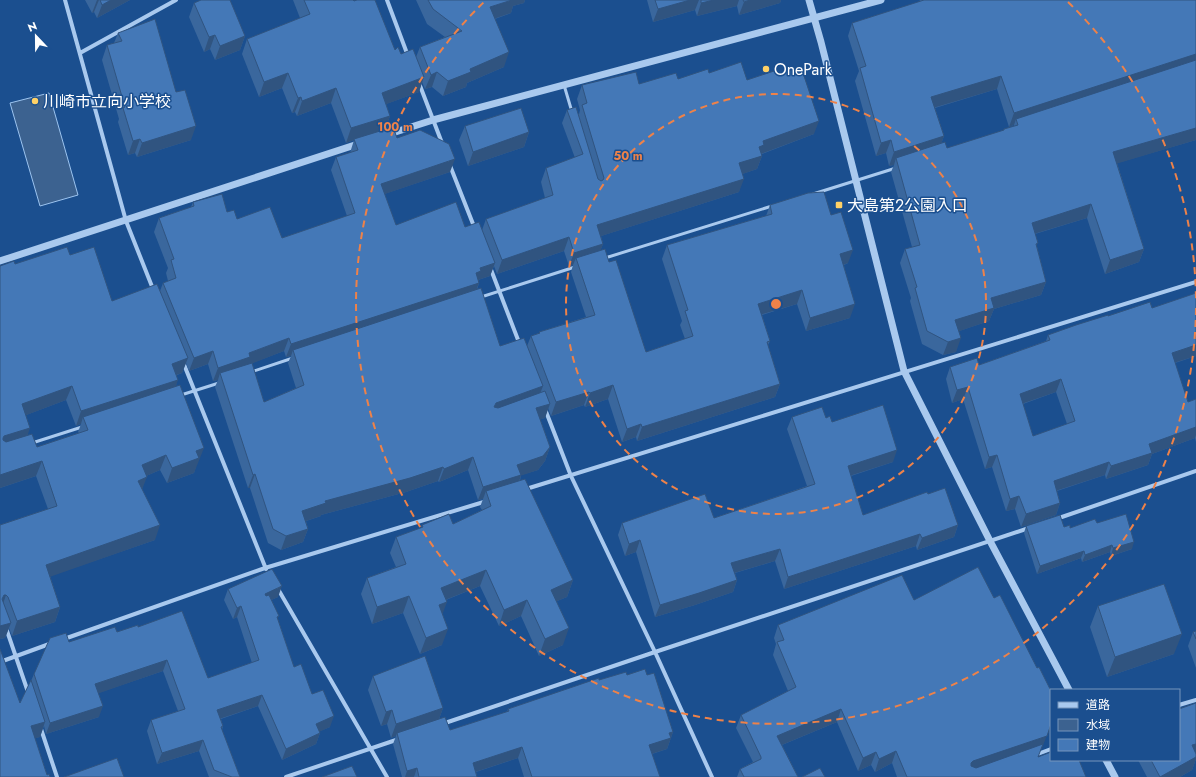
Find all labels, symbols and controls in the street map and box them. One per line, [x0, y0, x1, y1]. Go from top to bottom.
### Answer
north arrow [16, 16, 56, 56]
text: N [25, 18, 39, 36]
place label: OnePark [774, 58, 833, 81]
marker: OnePark [761, 64, 771, 74]
place label: 川崎市立向小学校 [43, 90, 171, 113]
marker: 川崎市立向小学校 [30, 96, 40, 106]
text: 100 m [377, 118, 413, 136]
text: 50 m [613, 147, 643, 165]
place label: 大島第2公園入口 [847, 194, 968, 217]
marker: 大島第2公園入口 [834, 200, 844, 210]
centre of rings [769, 297, 783, 311]
legend [1050, 689, 1180, 761]
text: 道路 [1086, 696, 1110, 714]
text: 水域 [1086, 716, 1110, 734]
text: 建物 [1086, 736, 1110, 754]

